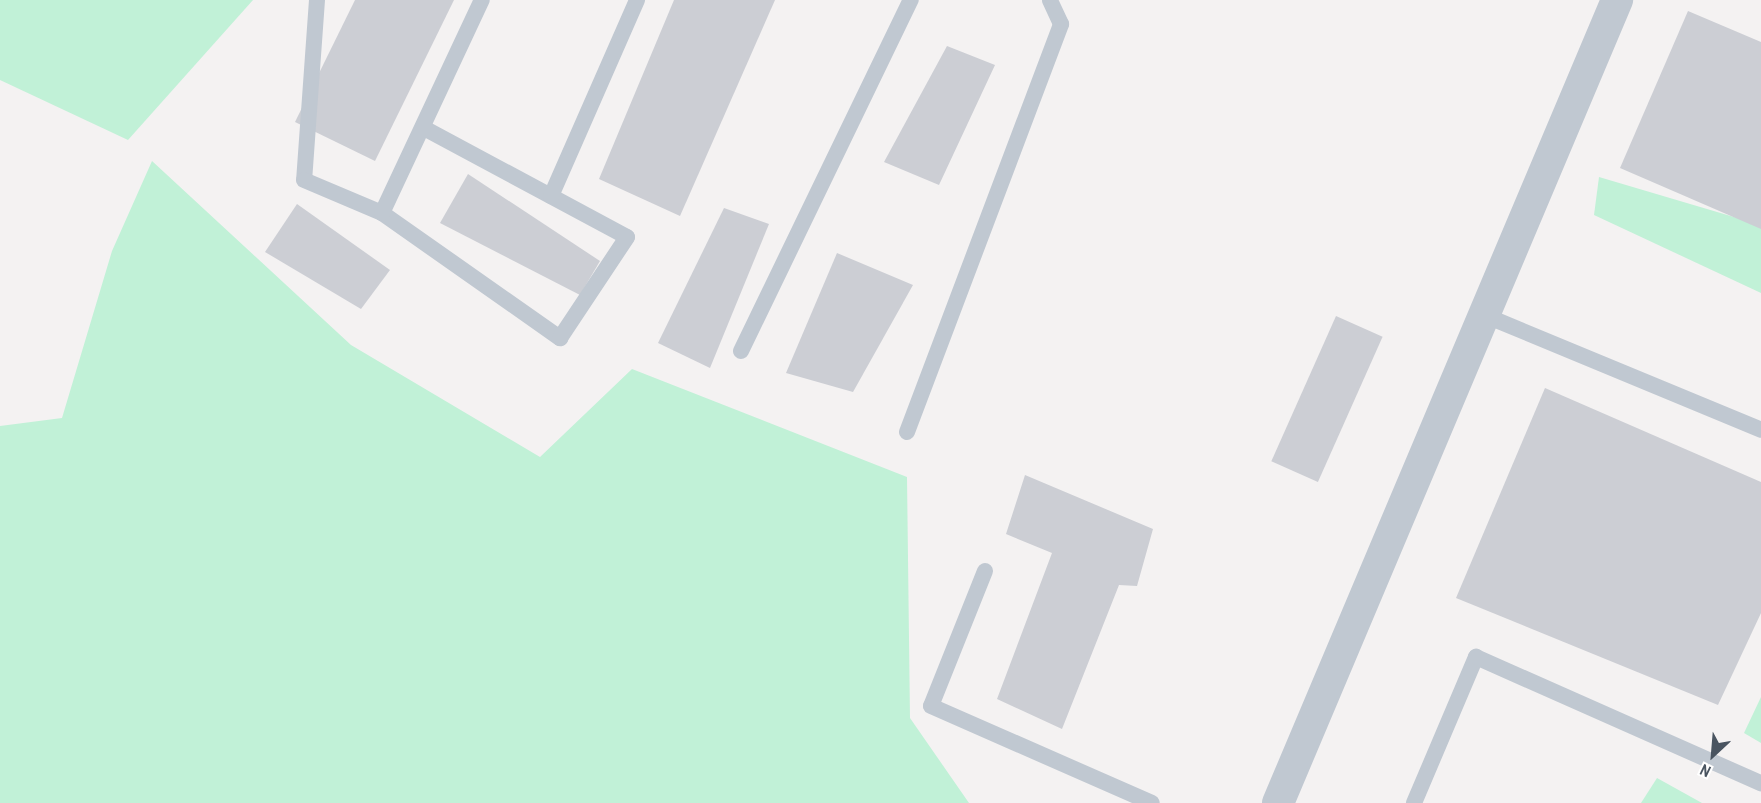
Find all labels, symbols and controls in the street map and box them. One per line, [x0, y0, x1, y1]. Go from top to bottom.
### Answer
north arrow [1683, 725, 1743, 785]
text: N [1696, 759, 1714, 783]

